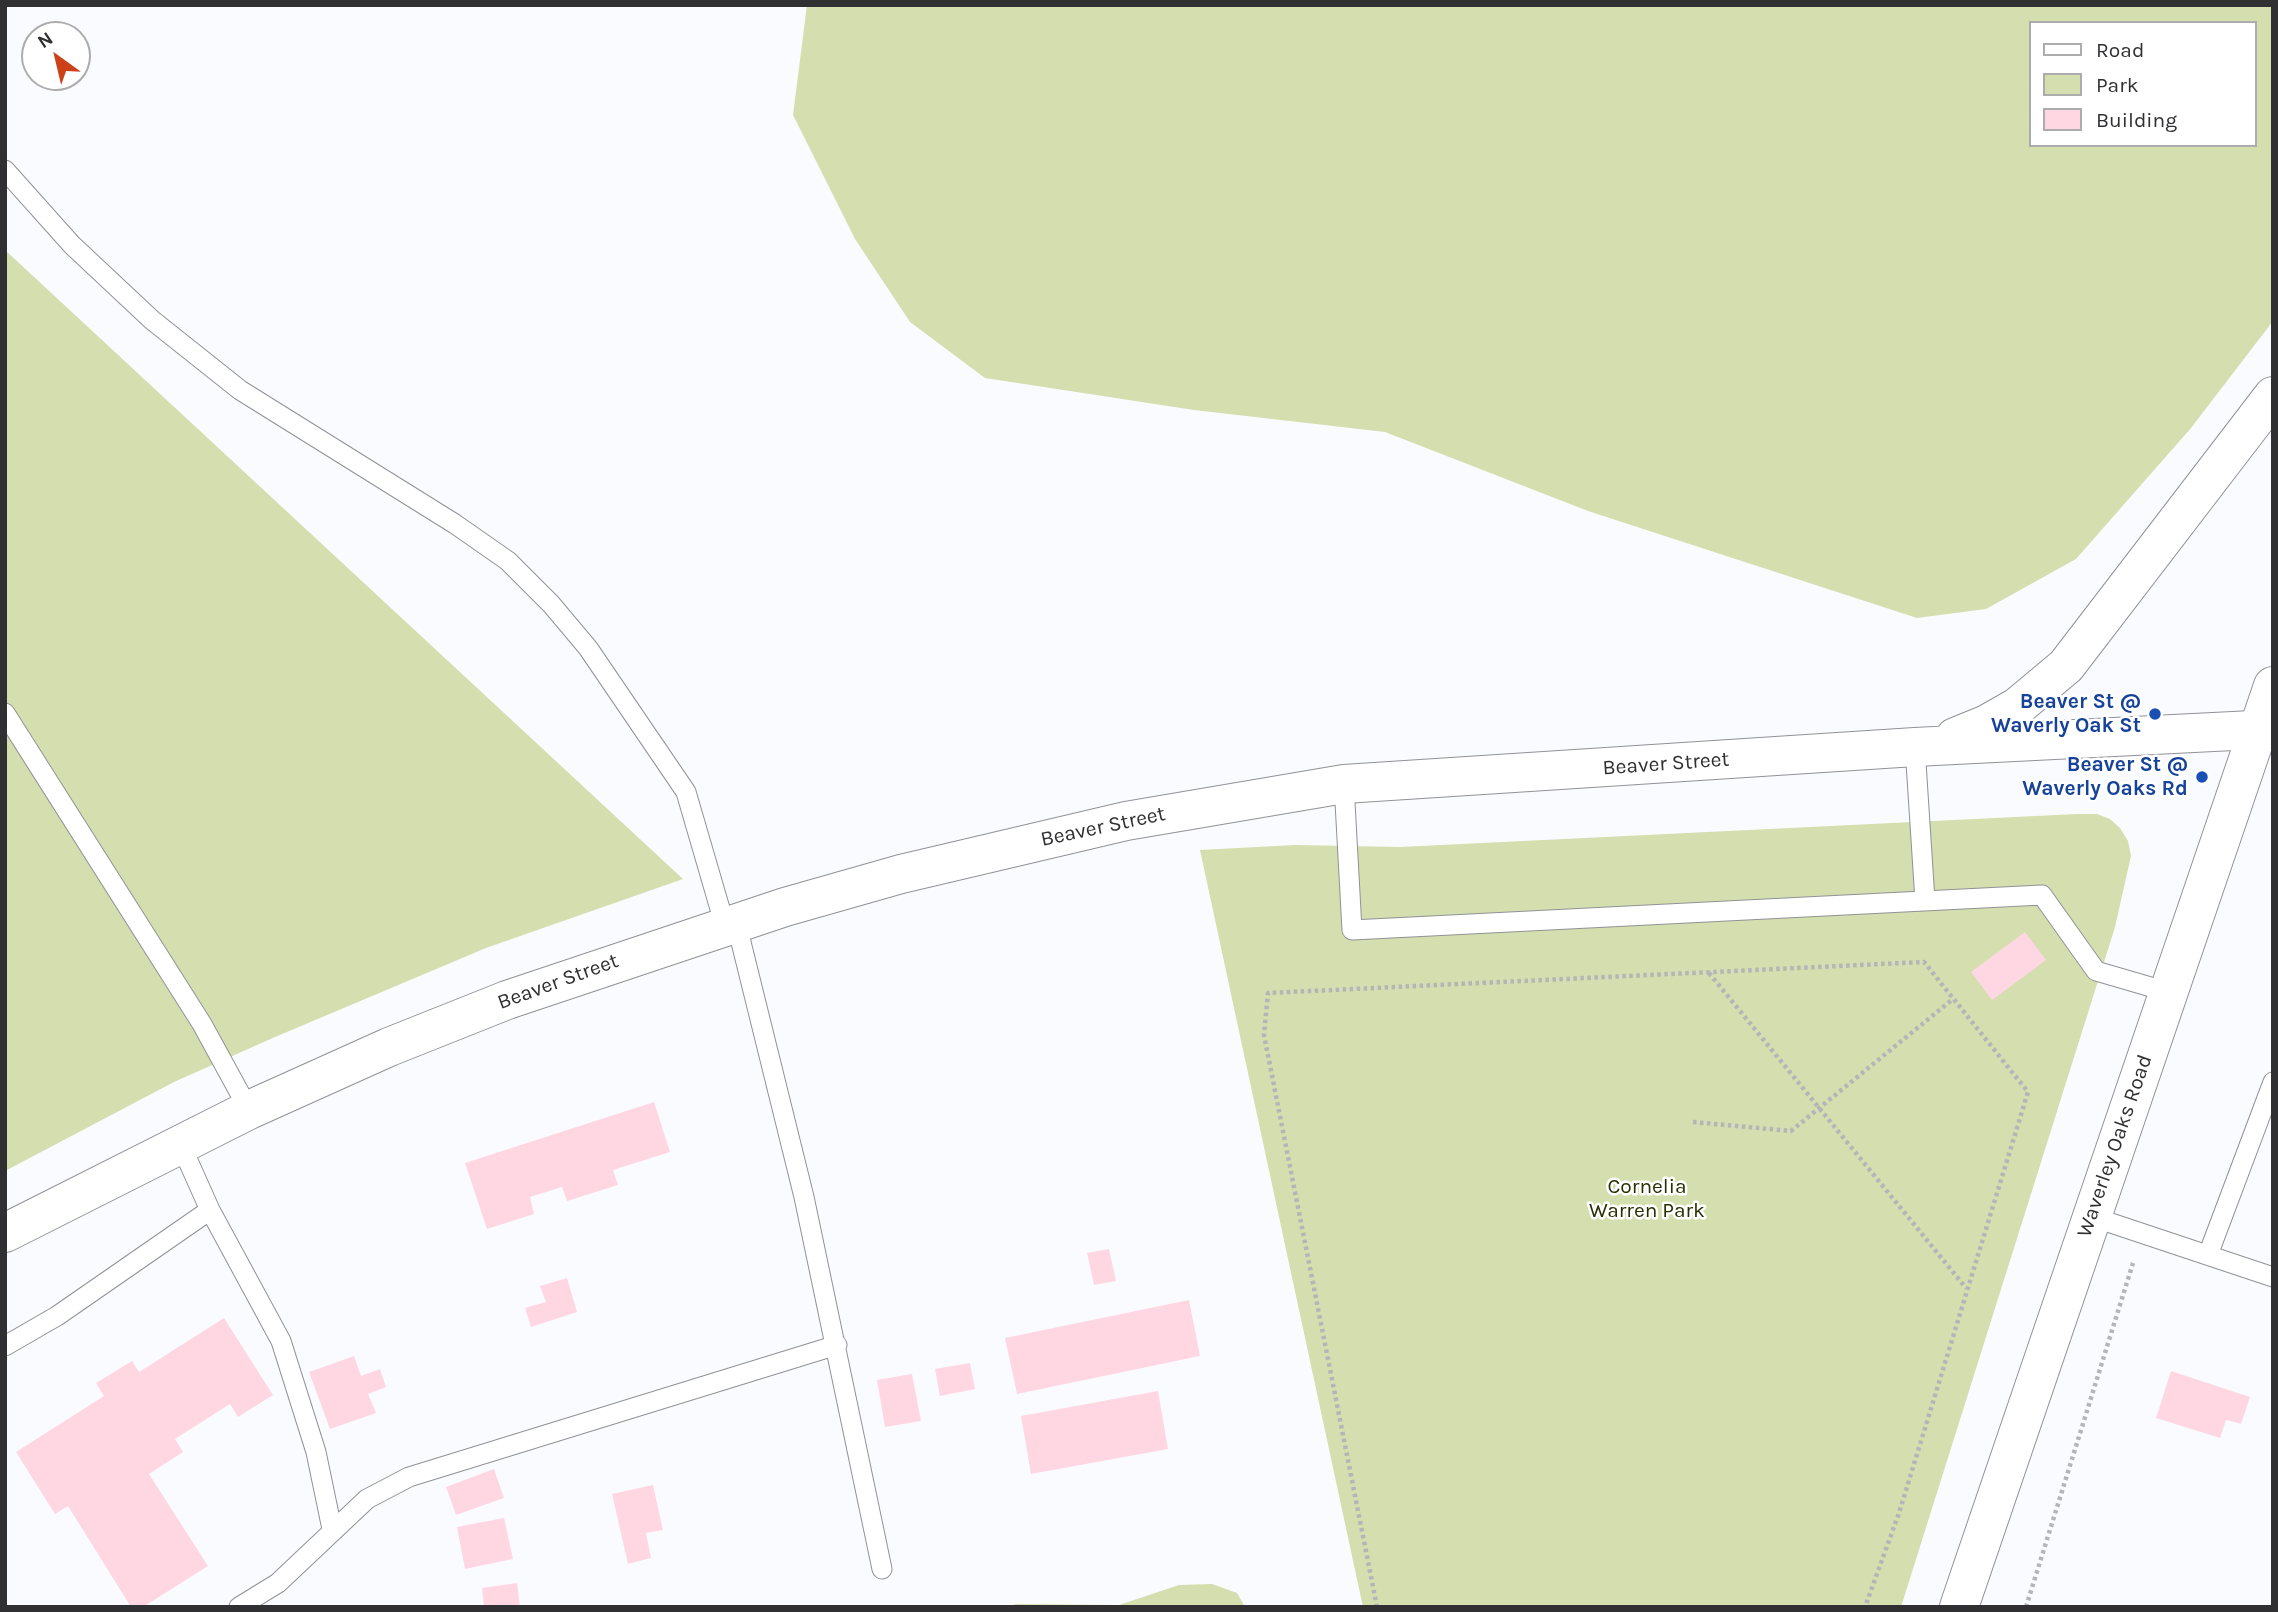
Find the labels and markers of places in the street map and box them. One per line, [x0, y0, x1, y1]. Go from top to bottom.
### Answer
place label: Beaver St @ Waverly Oak St [1991, 689, 2141, 739]
marker: Beaver St @ Waverly Oak St [2147, 706, 2163, 722]
place label: Beaver St @ Waverly Oaks Rd [2022, 752, 2188, 802]
marker: Beaver St @ Waverly Oaks Rd [2194, 769, 2210, 785]

